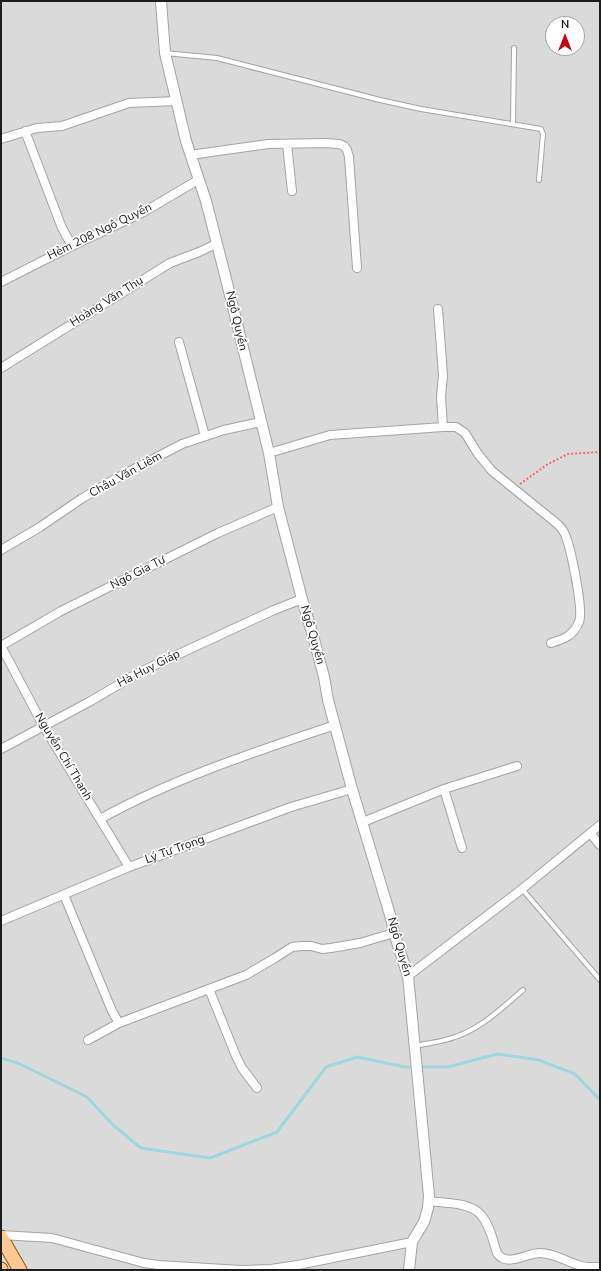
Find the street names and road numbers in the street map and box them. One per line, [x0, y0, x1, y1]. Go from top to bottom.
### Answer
street label: Hẻm 208 Ngô Quyền [45, 200, 155, 264]
street label: Hoàng Văn Thụ [68, 274, 146, 330]
street label: Ngô Quyền [222, 290, 250, 352]
street label: Châu Văn Liêm [87, 449, 165, 501]
street label: Ngô Gia Tự [108, 553, 168, 593]
street label: Ngô Quyền [297, 604, 327, 666]
street label: Hà Huy Giáp [115, 647, 183, 691]
street label: Nguyễn Chí Thanh [31, 711, 95, 803]
street label: Lý Tự Trọng [143, 833, 207, 867]
street label: Ngô Quyền [384, 916, 414, 978]

